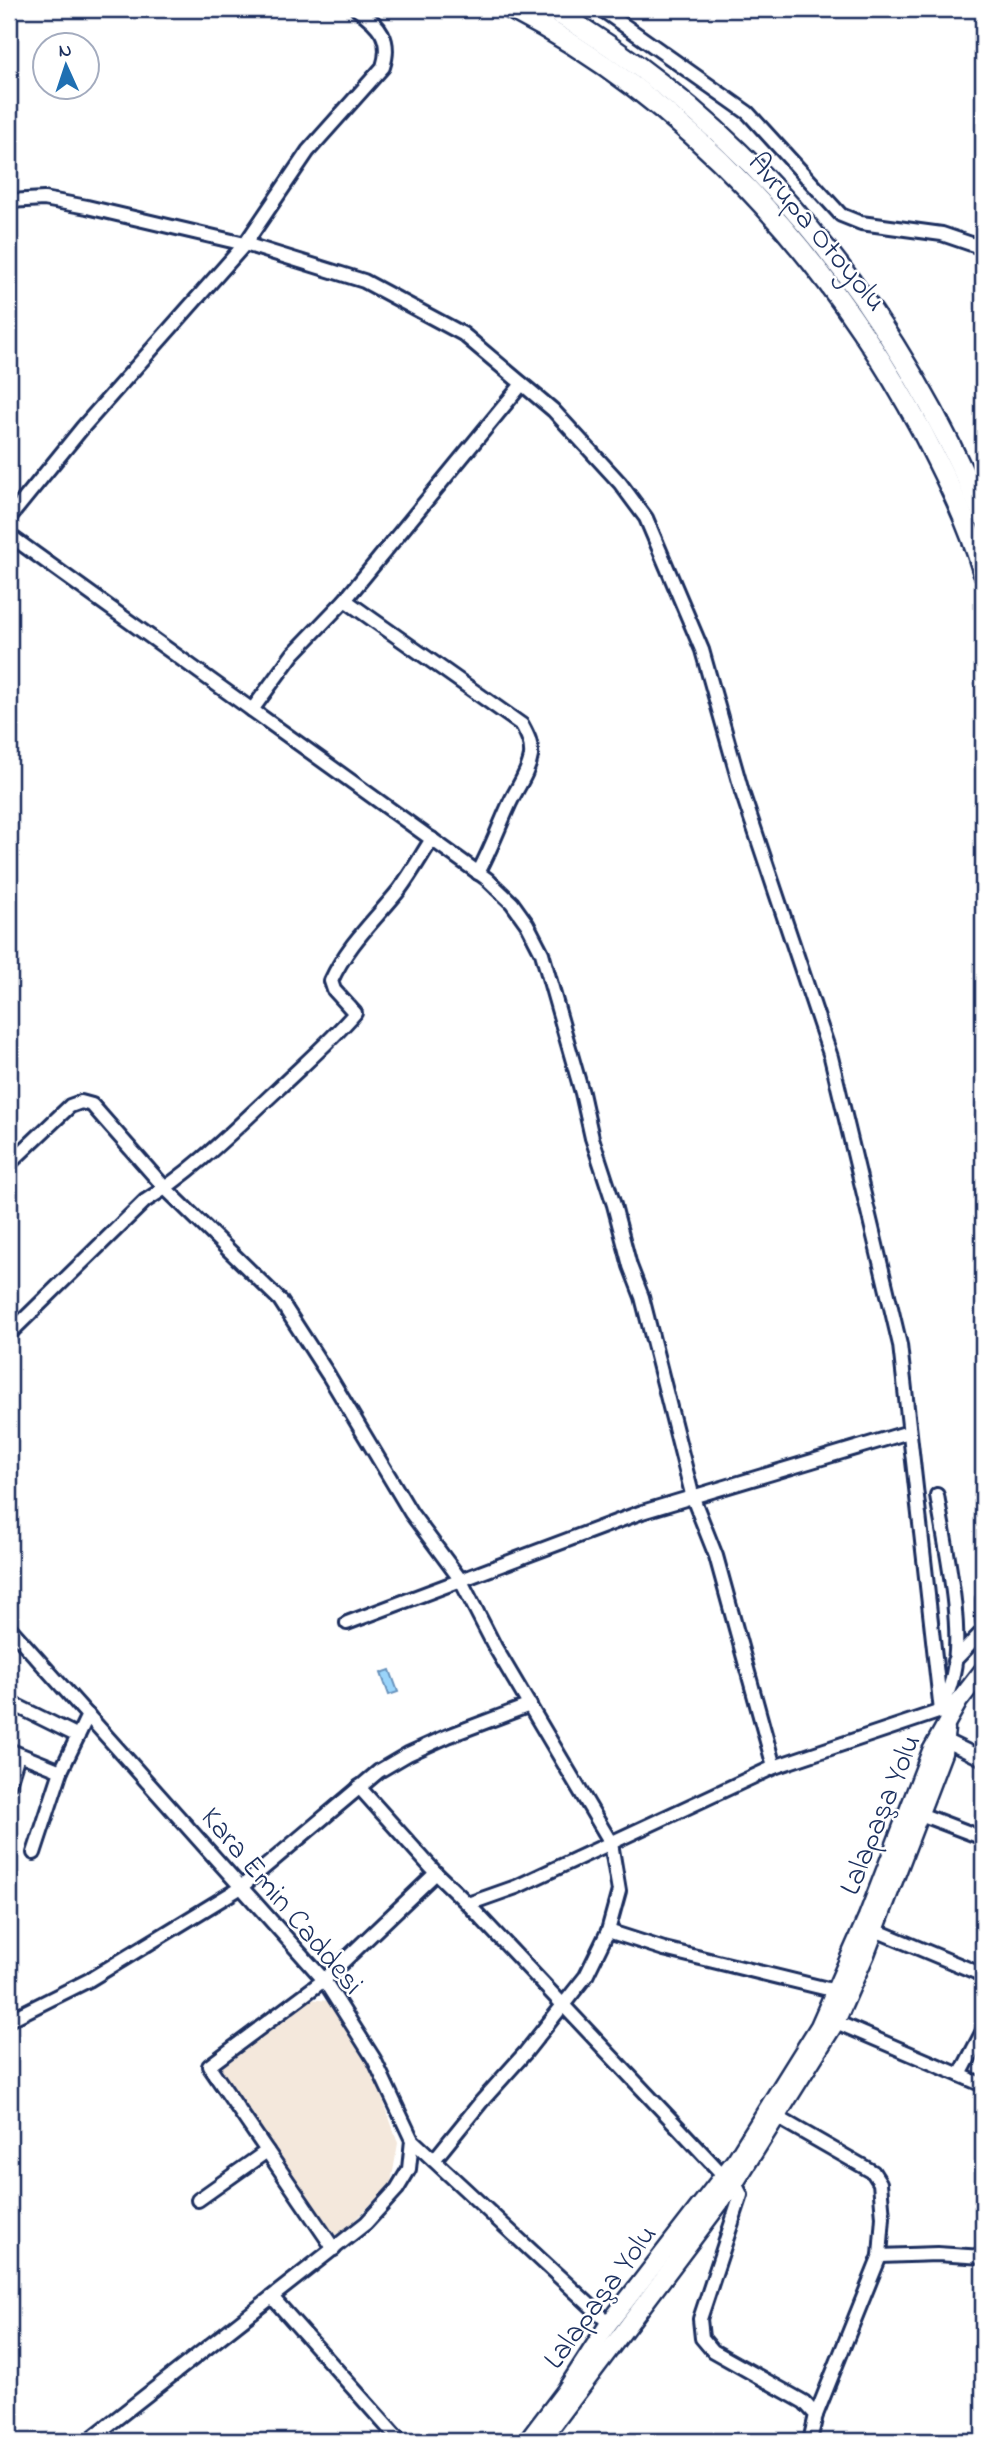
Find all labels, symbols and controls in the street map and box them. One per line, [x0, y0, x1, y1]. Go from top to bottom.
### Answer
north arrow [32, 32, 102, 102]
text: N [58, 38, 73, 65]
street label: Avrupa Otoyolu [736, 144, 896, 322]
street label: Lalapaşa Yolu [830, 1728, 934, 1902]
street label: Kara Emin Caddesi [189, 1798, 373, 2005]
street label: Lalapaşa Yolu [534, 2216, 669, 2379]

